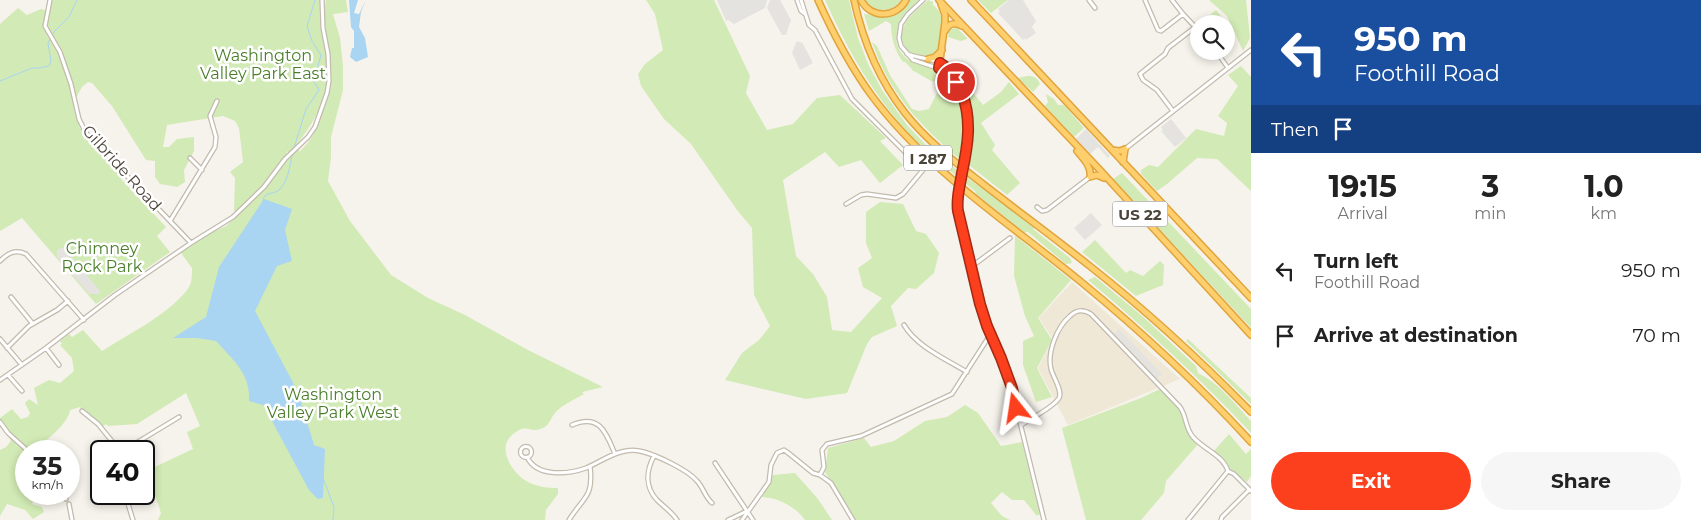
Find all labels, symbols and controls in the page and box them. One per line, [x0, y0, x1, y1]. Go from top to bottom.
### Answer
map controls [1190, 15, 1235, 60]
button: search [1190, 15, 1235, 60]
text: 950 m [1354, 17, 1468, 60]
icon: left [1271, 20, 1336, 85]
park label: Washington Valley Park East [200, 46, 326, 83]
text: Foothill Road [1354, 60, 1500, 87]
pin [935, 61, 977, 103]
icon: arrive [942, 68, 970, 96]
icon: arrive [1329, 115, 1357, 143]
text: Then [1271, 118, 1319, 141]
street label: Gilbride Road [78, 121, 166, 215]
road number: I 287 [904, 146, 952, 170]
text: 19:15 [1328, 168, 1397, 205]
text: 3 [1481, 168, 1499, 205]
text: 1.0 [1584, 168, 1624, 205]
road number: US 22 [1112, 202, 1168, 226]
text: Arrival [1337, 204, 1388, 223]
text: min [1474, 204, 1506, 223]
text: km [1591, 204, 1617, 223]
park label: Chimney Rock Park [62, 239, 143, 276]
text: Turn left [1314, 250, 1399, 273]
icon: left [1271, 257, 1299, 285]
text: 950 m [1621, 259, 1681, 282]
text: Foothill Road [1314, 273, 1420, 292]
icon: arrive [1271, 322, 1299, 350]
text: Arrive at destination [1314, 324, 1518, 347]
text: 70 m [1632, 324, 1681, 347]
position arrow [989, 381, 1041, 433]
park label: Washington Valley Park West [267, 385, 400, 422]
speed limit sign: 40 [90, 440, 155, 505]
text: 35 [33, 451, 62, 481]
button: Exit [1271, 452, 1471, 510]
button: Share [1481, 452, 1681, 510]
text: km/h [31, 477, 64, 492]

